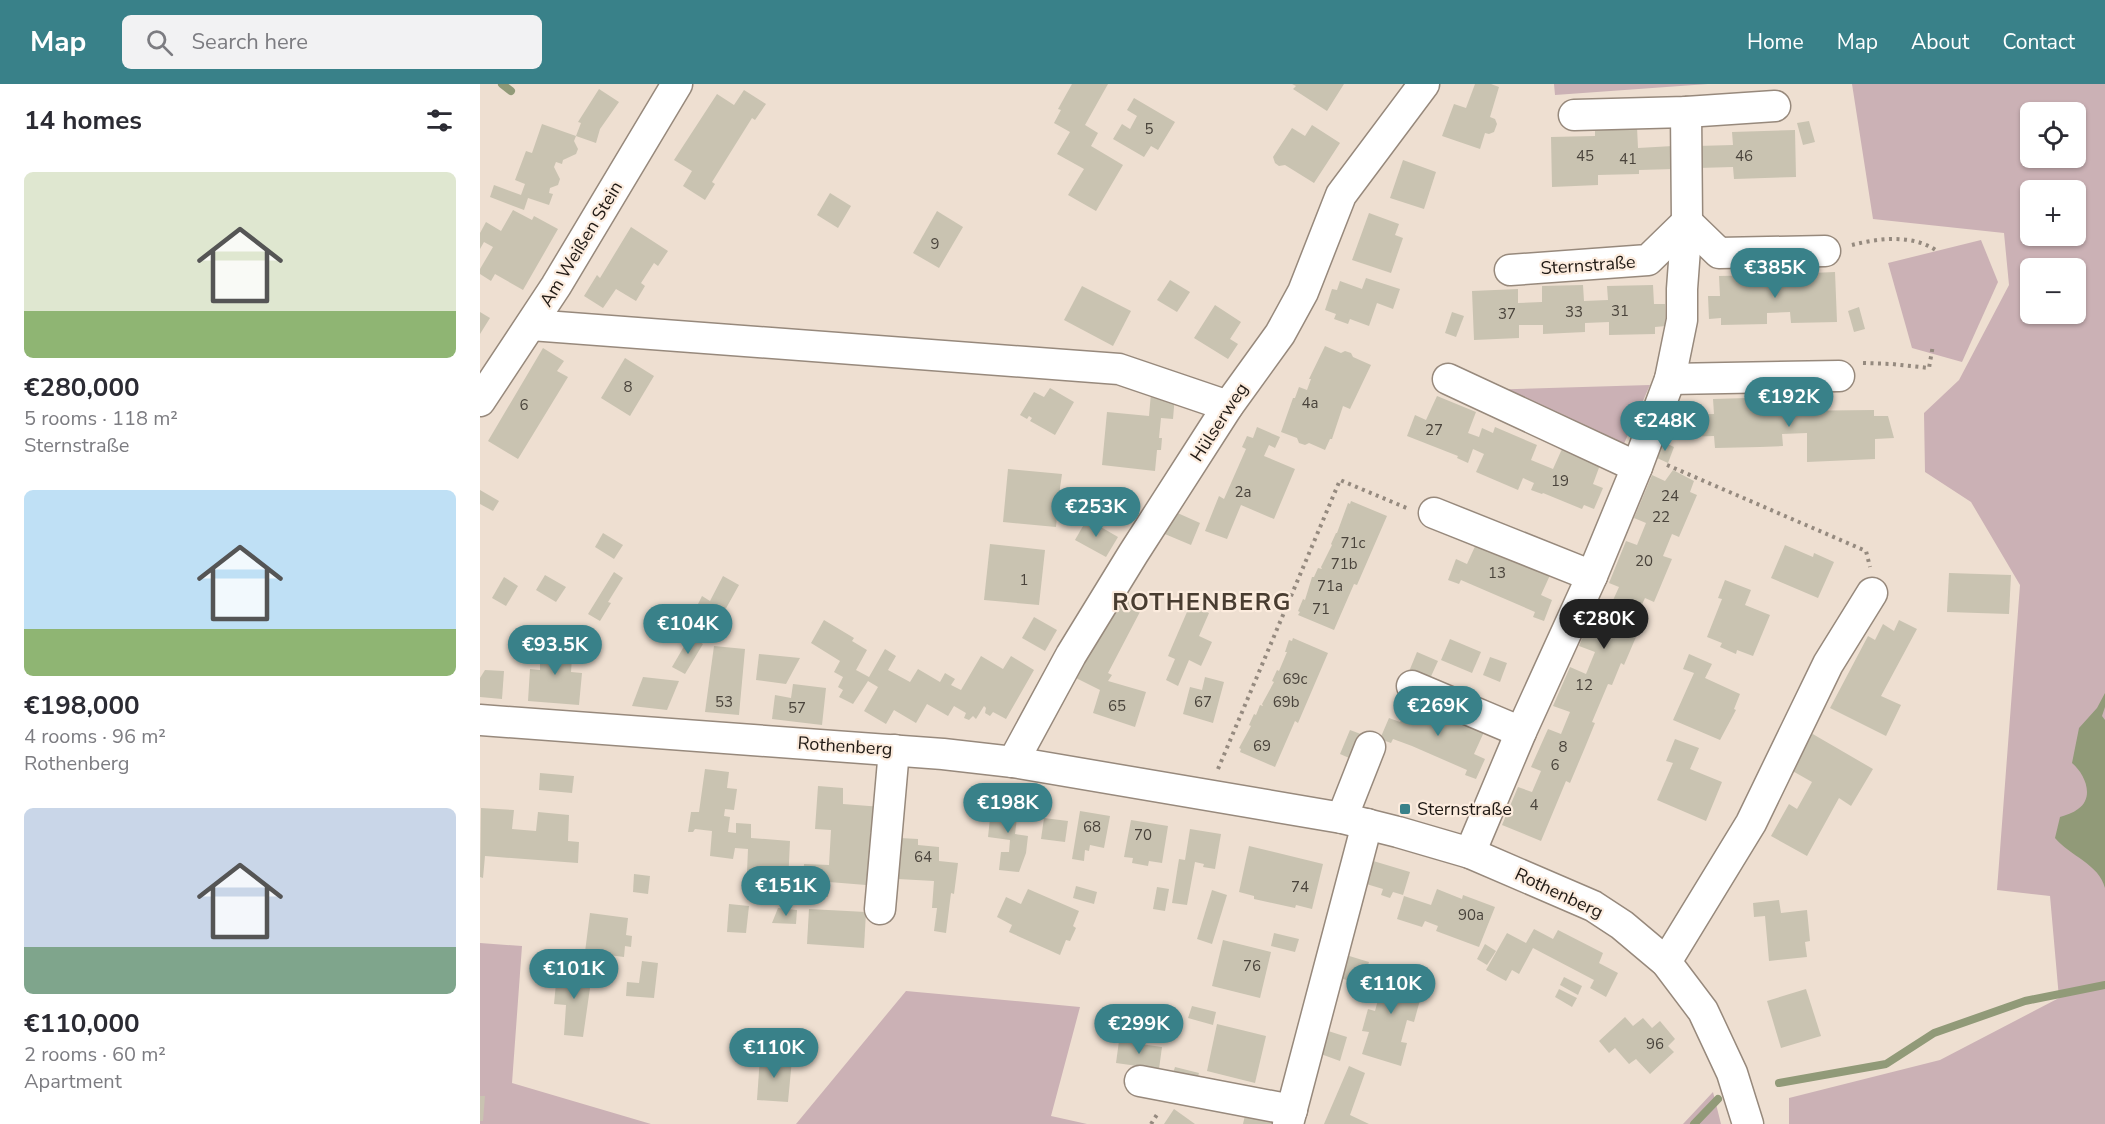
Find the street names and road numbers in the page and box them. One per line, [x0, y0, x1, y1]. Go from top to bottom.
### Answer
street label: Am Weißen Stein [534, 177, 628, 311]
street label: Sternstraße [1540, 250, 1636, 280]
street label: Hülserweg [1185, 378, 1253, 466]
street label: Rothenberg [797, 731, 893, 761]
street label: Rothenberg [1511, 862, 1607, 924]

